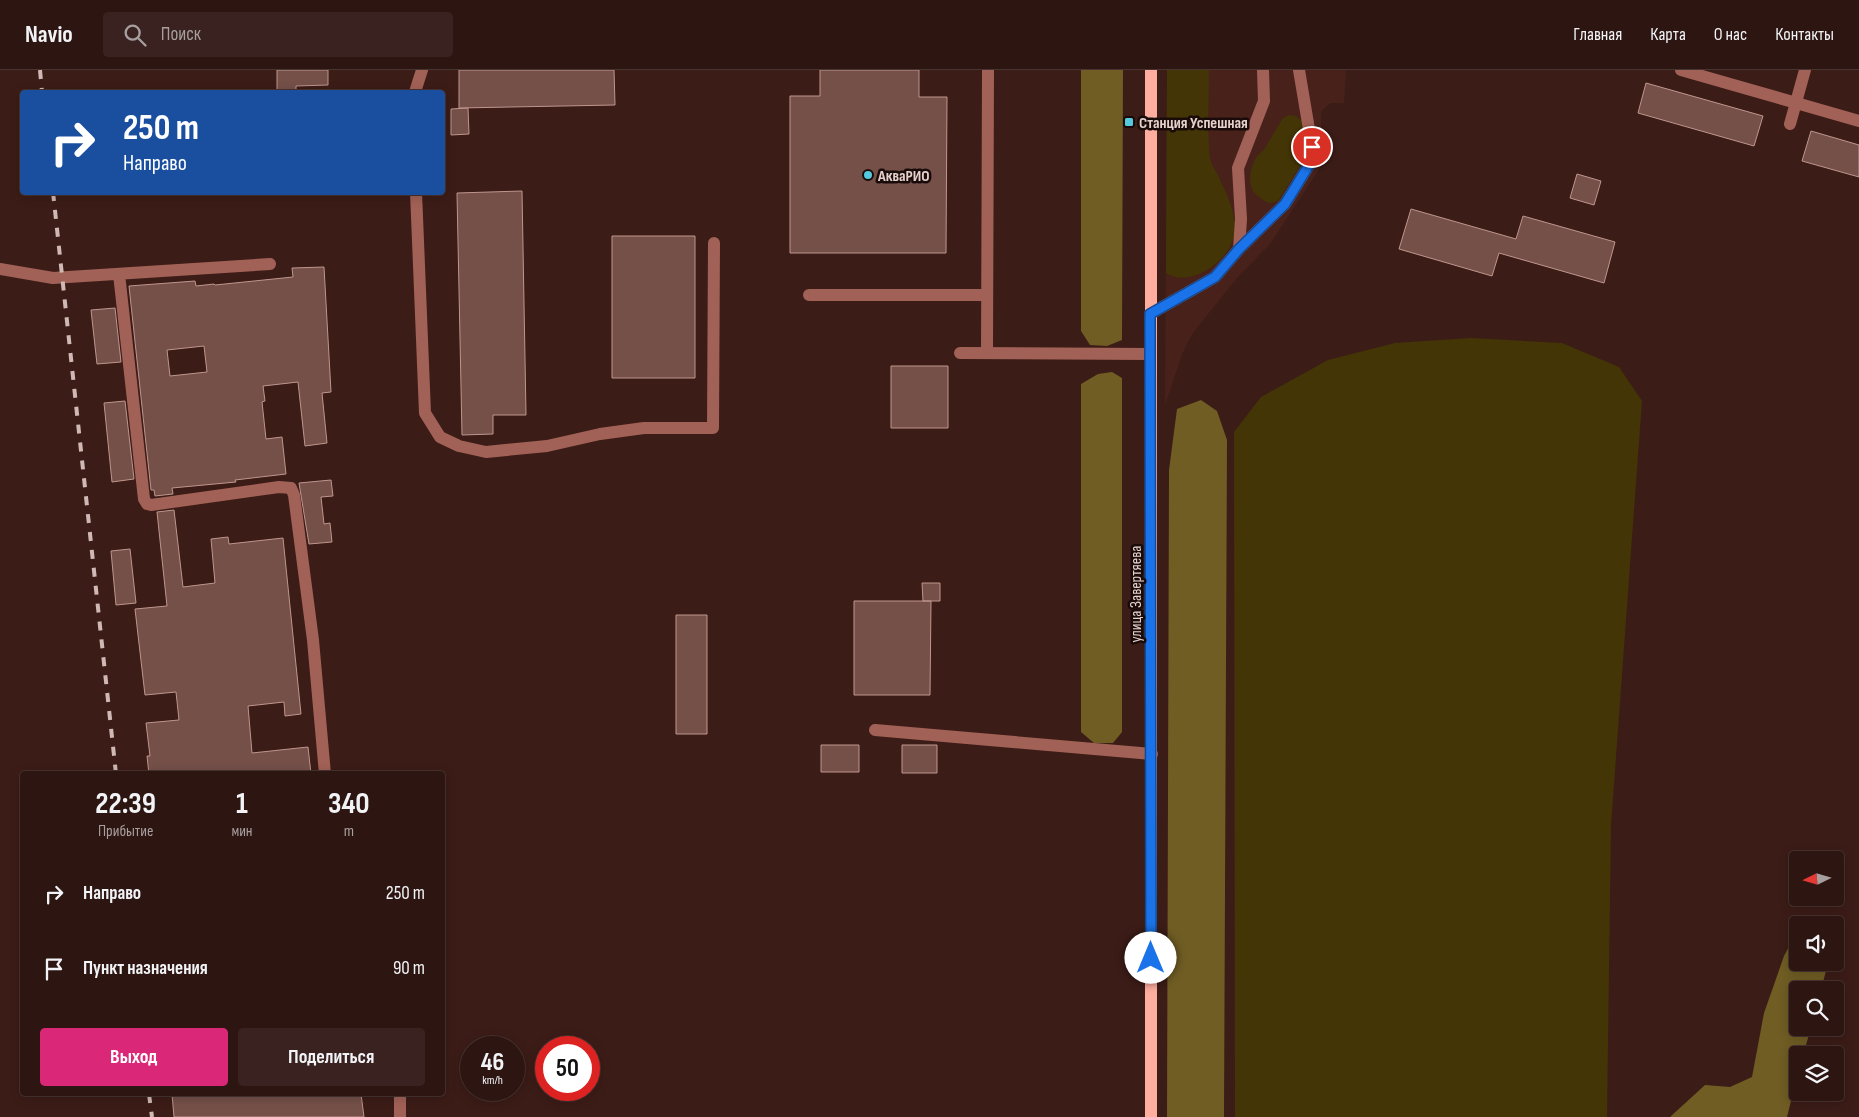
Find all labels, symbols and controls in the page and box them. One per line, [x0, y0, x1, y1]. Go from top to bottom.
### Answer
search box [103, 12, 453, 57]
text: Navio [25, 20, 73, 49]
icon: search [121, 21, 149, 49]
text: Поиск [161, 23, 201, 46]
text: Главная [1573, 24, 1622, 45]
text: Карта [1650, 24, 1686, 45]
text: О нас [1714, 24, 1747, 45]
text: Контакты [1775, 24, 1834, 45]
text: 250 m [123, 107, 199, 150]
icon: right [40, 110, 105, 175]
place label: Станция Успешная [1139, 114, 1248, 133]
marker: Станция Успешная [1123, 116, 1135, 128]
pin [1291, 126, 1333, 168]
icon: arrive [1298, 133, 1326, 161]
text: Направо [123, 150, 187, 177]
place label: АкваРИО [877, 167, 930, 186]
marker: АкваРИО [862, 169, 874, 181]
street label: улица Завертяева [1127, 546, 1146, 642]
text: 22:39 [95, 786, 156, 822]
text: 1 [236, 786, 248, 822]
text: 340 [328, 786, 370, 822]
text: Прибытие [98, 822, 153, 841]
text: мин [231, 822, 253, 841]
text: m [344, 822, 354, 841]
north arrow [1789, 851, 1844, 906]
map controls [1789, 851, 1844, 1101]
icon: right [40, 880, 68, 908]
text: Направо [83, 882, 141, 905]
text: 250 m [386, 882, 425, 905]
button: sound [1789, 916, 1844, 971]
position arrow [1124, 931, 1176, 983]
icon: arrive [40, 955, 68, 983]
text: Пункт назначения [83, 957, 208, 980]
text: 90 m [393, 957, 425, 980]
button: search [1789, 981, 1844, 1036]
button: Выход [40, 1028, 228, 1086]
button: Поделиться [238, 1028, 425, 1086]
speed limit sign: 50 [535, 1036, 600, 1101]
button: layers [1789, 1046, 1844, 1101]
text: 46 [481, 1047, 504, 1078]
text: km/h [482, 1073, 503, 1088]

